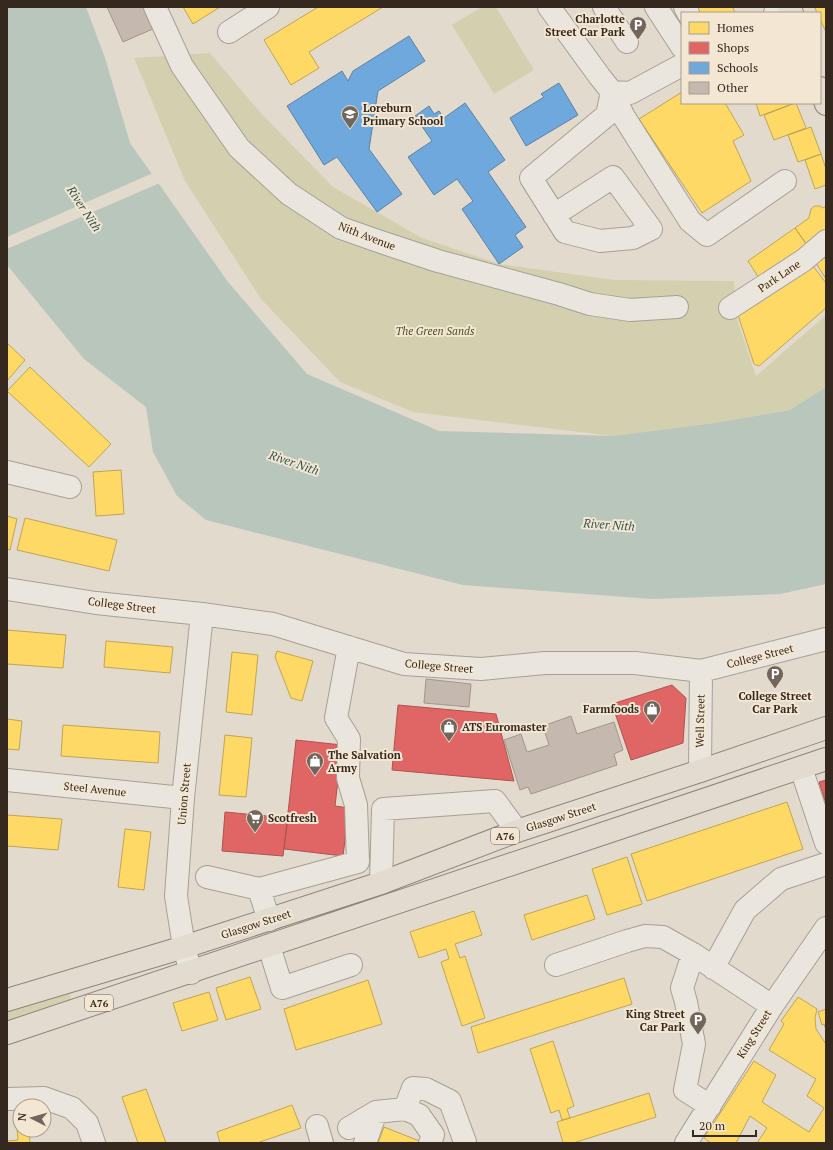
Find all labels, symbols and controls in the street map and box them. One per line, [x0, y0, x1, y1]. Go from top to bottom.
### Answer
place label: Charlotte Street Car Park [545, 12, 626, 39]
legend [681, 12, 821, 104]
parking icon: Charlotte Street Car Park [628, 15, 648, 40]
text: Homes [717, 20, 754, 35]
text: Shops [717, 40, 749, 55]
text: Schools [717, 60, 758, 75]
text: Other [717, 80, 748, 95]
place label: Loreburn Primary School [363, 101, 444, 128]
school or university icon: Loreburn Primary School [340, 104, 360, 129]
water label: River Nith [64, 182, 105, 234]
street label: Nith Avenue [336, 219, 398, 254]
street label: Park Lane [755, 256, 803, 295]
park label: The Green Sands [395, 324, 475, 338]
water label: River Nith [266, 447, 321, 478]
water label: River Nith [582, 515, 635, 534]
street label: College Street [87, 594, 157, 616]
street label: College Street [725, 641, 795, 671]
street label: College Street [404, 656, 474, 676]
parking icon: College Street Car Park [765, 664, 785, 689]
place label: College Street Car Park [738, 689, 812, 716]
street label: Well Street [693, 694, 707, 748]
shop icon: Farmfoods [642, 699, 662, 724]
place label: Farmfoods [583, 702, 639, 716]
shop icon: ATS Euromaster [439, 717, 459, 742]
place label: ATS Euromaster [462, 720, 547, 734]
place label: The Salvation Army [328, 748, 401, 775]
shop icon: The Salvation Army [305, 751, 325, 776]
street label: Union Street [174, 763, 194, 825]
street label: Steel Avenue [63, 779, 127, 799]
street label: Glasgow Street [524, 799, 598, 835]
supermarket icon: Scotfresh [245, 808, 265, 833]
place label: Scotfresh [268, 811, 317, 825]
road number: A76 [491, 828, 519, 844]
street label: Glasgow Street [219, 906, 293, 942]
road number: A76 [85, 995, 113, 1011]
place label: King Street Car Park [626, 1007, 686, 1034]
street label: King Street [734, 1007, 774, 1061]
parking icon: King Street Car Park [688, 1010, 708, 1035]
north arrow [12, 1098, 52, 1138]
text: N [15, 1111, 30, 1122]
scale bar [693, 1112, 756, 1138]
text: 20 m [699, 1118, 726, 1133]

